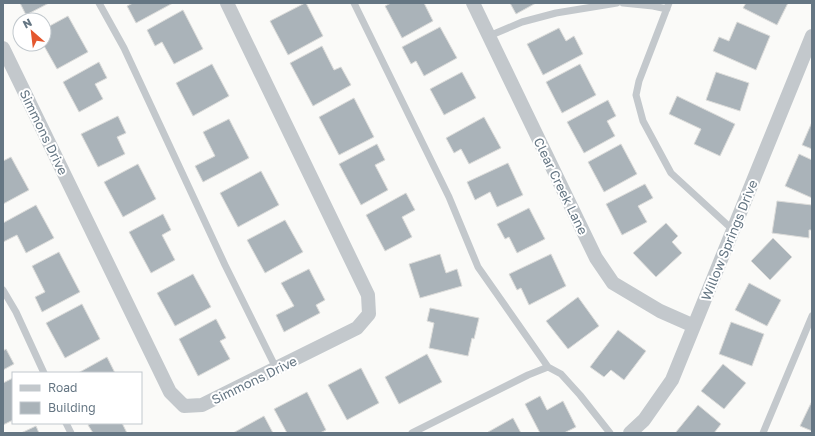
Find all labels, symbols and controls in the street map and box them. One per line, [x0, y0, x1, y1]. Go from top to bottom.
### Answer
north arrow [12, 12, 52, 52]
text: N [20, 15, 34, 30]
street label: Simmons Drive [16, 87, 72, 177]
street label: Clear Creek Lane [531, 135, 591, 237]
street label: Willow Springs Drive [697, 177, 761, 303]
street label: Simmons Drive [209, 352, 299, 408]
legend [12, 372, 142, 424]
text: Road [48, 380, 77, 395]
text: Building [48, 400, 96, 415]

